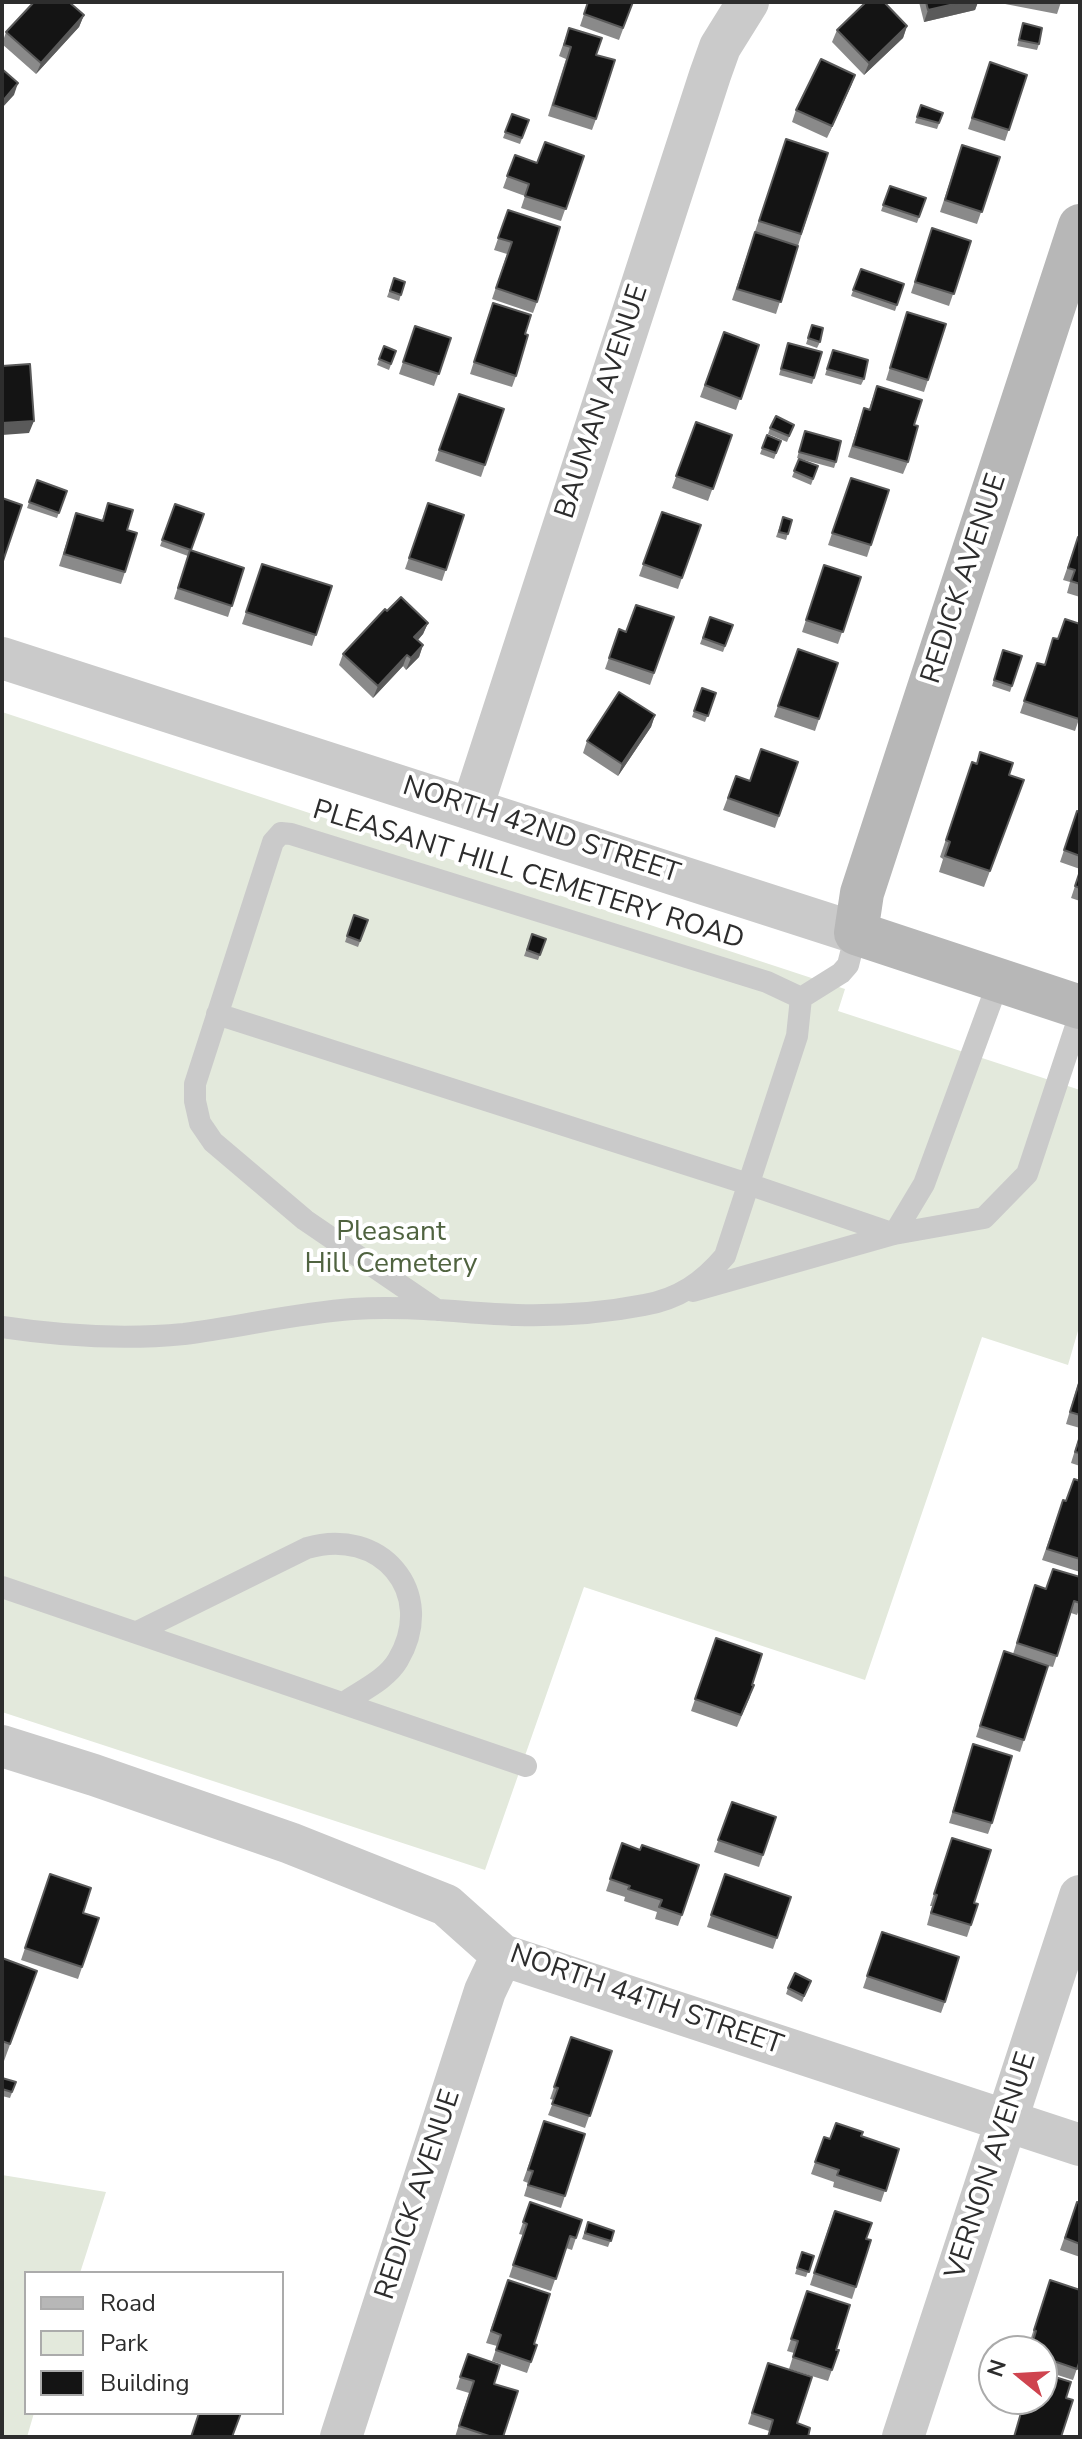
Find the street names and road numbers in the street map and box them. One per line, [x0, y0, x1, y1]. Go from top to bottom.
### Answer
street label: BAUMAN AVENUE [549, 281, 657, 523]
street label: REDICK AVENUE [915, 470, 1015, 688]
street label: NORTH 42ND STREET [398, 770, 684, 892]
street label: PLEASANT HILL CEMETERY ROAD [308, 794, 748, 958]
street label: NORTH 44TH STREET [505, 1939, 787, 2063]
street label: VERNON AVENUE [939, 2048, 1045, 2284]
street label: REDICK AVENUE [369, 2086, 469, 2304]

